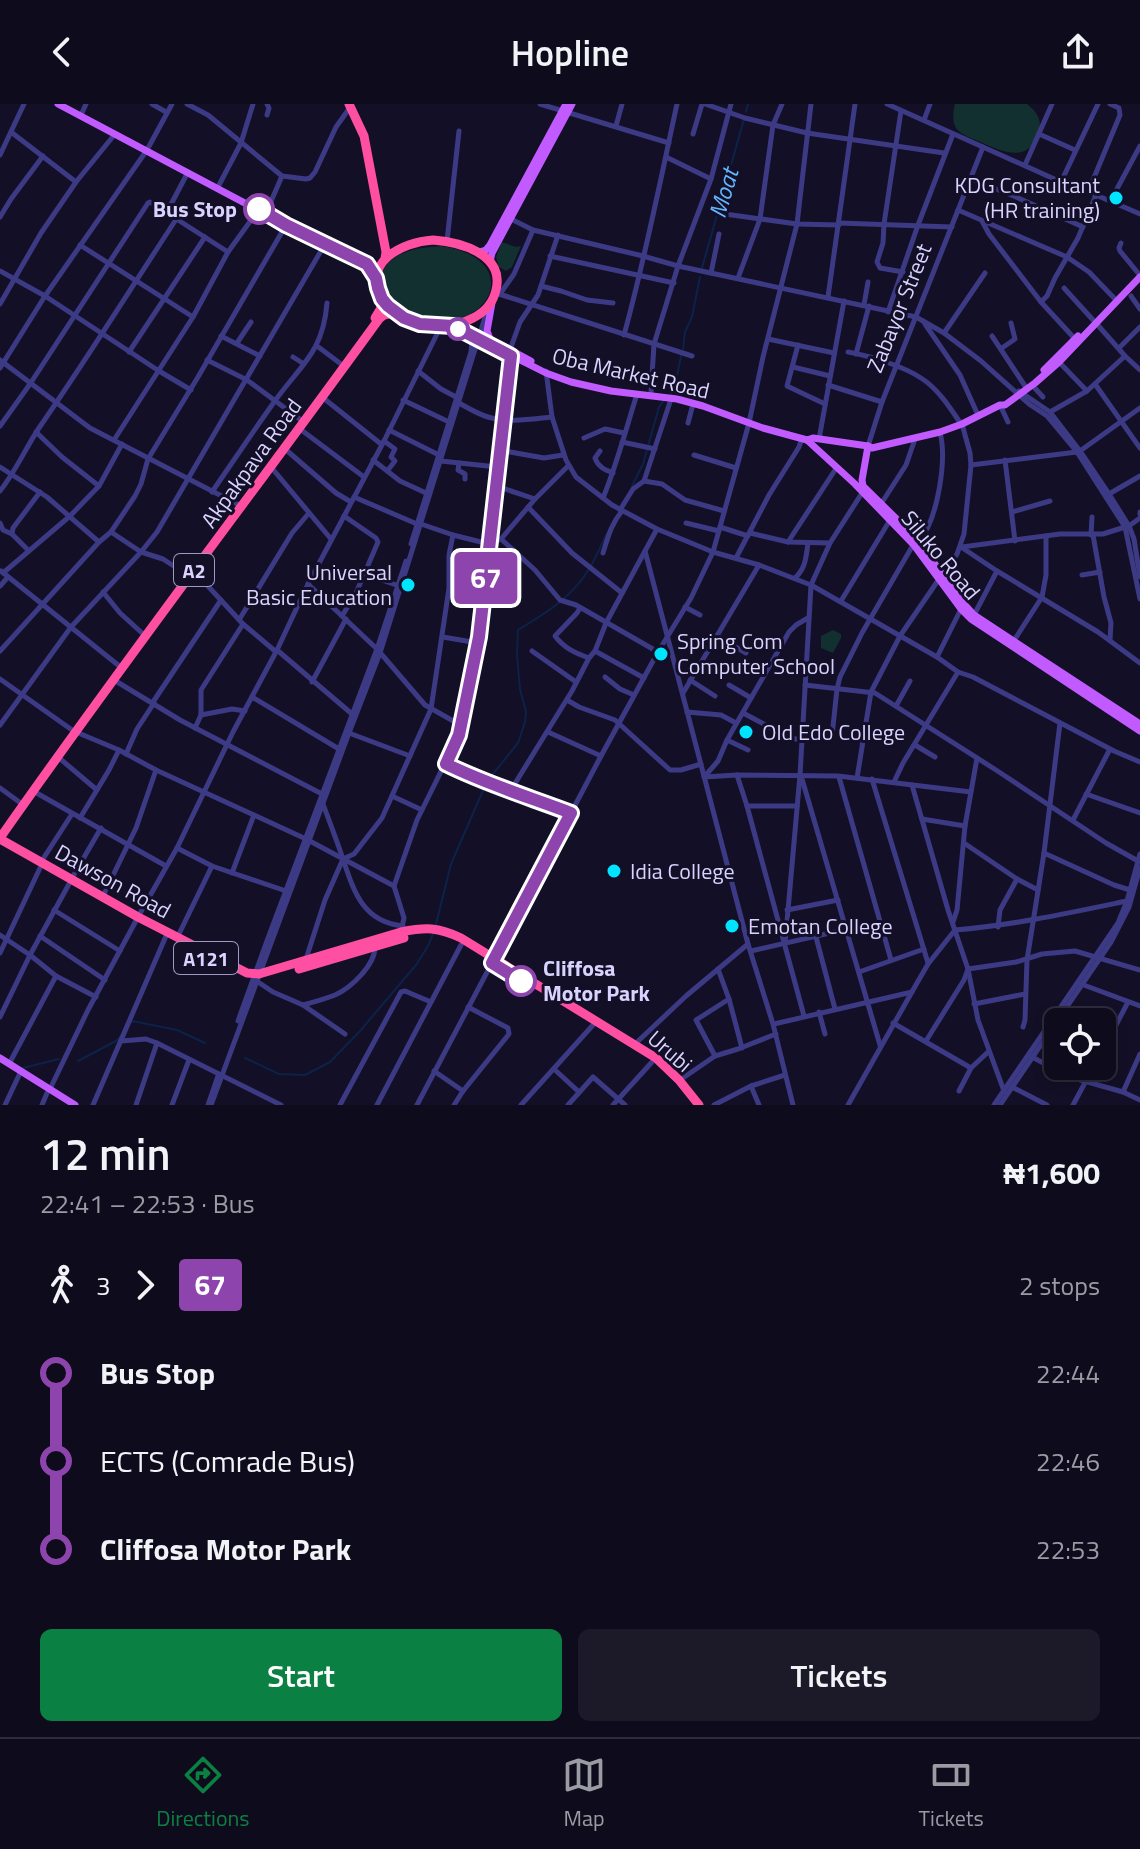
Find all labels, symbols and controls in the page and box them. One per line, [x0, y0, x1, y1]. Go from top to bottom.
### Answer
text: Hopline [511, 25, 629, 80]
icon: back [40, 30, 84, 74]
icon: share [1056, 30, 1100, 74]
water label: Moat [699, 161, 748, 222]
place label: KDG Consultant (HR training) [955, 168, 1100, 227]
marker: KDG Consultant (HR training) [1107, 189, 1125, 207]
place label: Bus Stop [153, 192, 237, 226]
marker: Bus Stop [244, 194, 274, 224]
street label: Zabayor Street [858, 238, 940, 378]
unlabelled marker [447, 318, 469, 340]
street label: Oba Market Road [549, 338, 713, 408]
street label: Akpakpava Road [192, 391, 310, 535]
street label: Siluko Road [893, 503, 989, 607]
line badge: 67 [450, 552, 522, 604]
road number: A2 [174, 554, 214, 586]
place label: Universal Basic Education [246, 555, 392, 614]
text: 67 [470, 556, 502, 599]
marker: Universal Basic Education [399, 576, 417, 594]
place label: Spring Com Computer School [677, 624, 835, 683]
marker: Spring Com Computer School [652, 645, 670, 663]
place label: Old Edo College [762, 715, 905, 749]
marker: Old Edo College [737, 723, 755, 741]
street label: Dawson Road [49, 835, 177, 927]
place label: Idia College [630, 854, 735, 888]
marker: Idia College [605, 862, 623, 880]
place label: Emotan College [748, 909, 893, 943]
marker: Emotan College [723, 917, 741, 935]
road number: A121 [174, 942, 238, 974]
place label: Cliffosa Motor Park [543, 951, 650, 1010]
marker: Cliffosa Motor Park [506, 966, 536, 996]
map controls [1044, 1008, 1116, 1080]
button: locate [1044, 1008, 1116, 1080]
street label: Urubi [640, 1022, 700, 1080]
text: 12 min [40, 1120, 170, 1187]
text: ₦1,600 [1003, 1150, 1100, 1196]
text: 22:41 – 22:53 · Bus [40, 1184, 255, 1223]
icon: walk [40, 1263, 84, 1307]
icon: forward [123, 1263, 167, 1307]
text: 67 [195, 1263, 226, 1306]
text: 3 [96, 1266, 111, 1305]
text: 2 stops [1019, 1266, 1100, 1305]
text: Bus Stop [100, 1350, 215, 1396]
text: 22:44 [1036, 1354, 1100, 1393]
text: ECTS (Comrade Bus) [100, 1438, 355, 1484]
text: 22:46 [1036, 1442, 1100, 1481]
text: Cliffosa Motor Park [100, 1526, 351, 1572]
text: 22:53 [1036, 1530, 1100, 1569]
button: Start [40, 1629, 562, 1721]
button: Tickets [578, 1629, 1100, 1721]
tab: Directions [156, 1753, 250, 1835]
tab: Map [562, 1753, 606, 1835]
tab: Tickets [919, 1753, 984, 1835]

